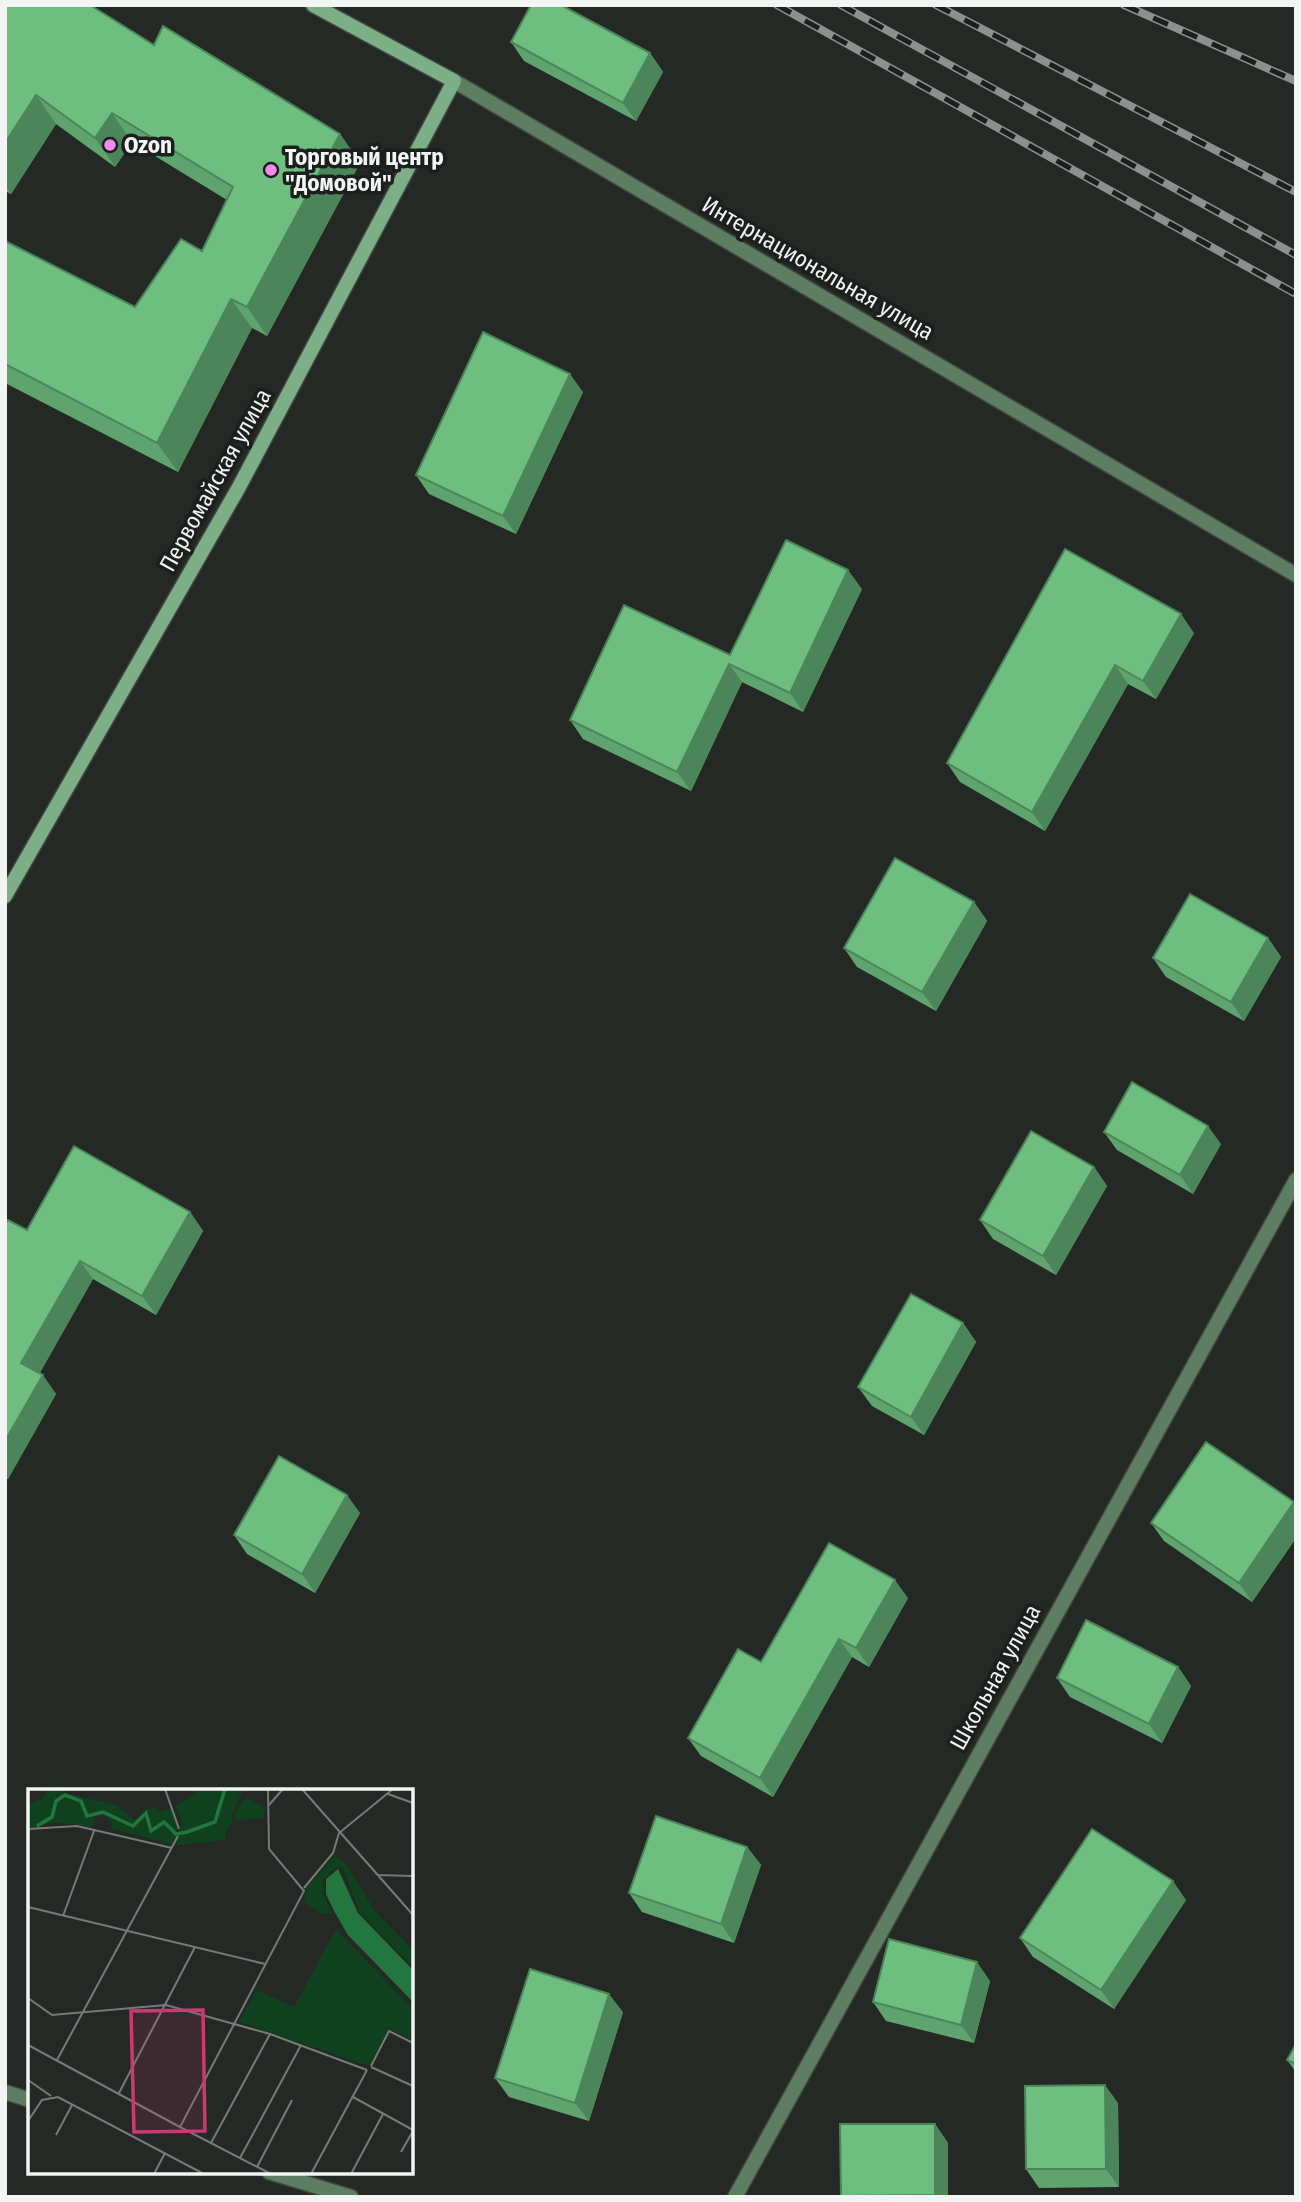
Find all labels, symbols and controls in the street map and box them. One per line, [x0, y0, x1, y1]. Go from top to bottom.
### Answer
place label: Ozon [124, 131, 172, 159]
marker: Ozon [102, 137, 118, 153]
place label: Торговый центр "Домовой" [285, 143, 444, 197]
marker: Торговый центр "Домовой" [263, 162, 279, 178]
street label: Интернациональная улица [697, 190, 939, 346]
street label: Первомайская улица [153, 384, 277, 576]
street label: Школьная улица [944, 1599, 1046, 1755]
inset map [28, 1789, 413, 2174]

